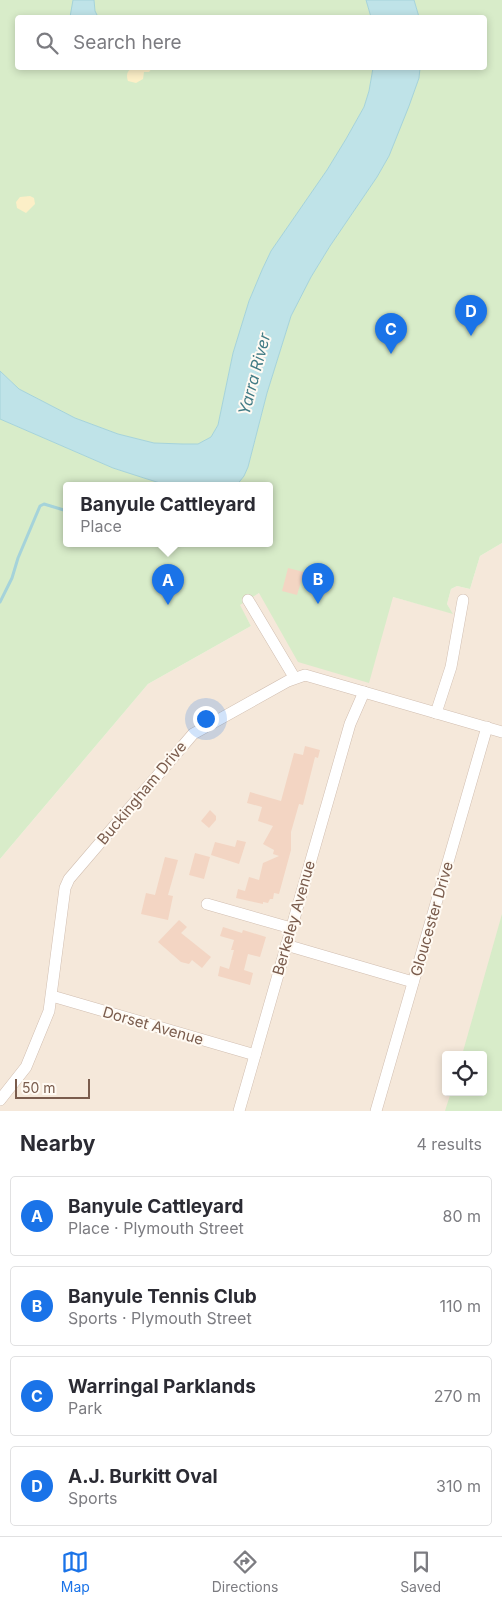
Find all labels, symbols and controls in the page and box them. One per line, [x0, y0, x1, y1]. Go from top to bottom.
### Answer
search box [15, 15, 487, 70]
icon: search [33, 29, 61, 57]
text: Search here [73, 31, 182, 54]
pin: D [455, 295, 487, 336]
pin: C [375, 313, 407, 354]
water label: Yarra River [233, 330, 275, 417]
popup [63, 482, 273, 547]
text: Banyule Cattleyard [80, 493, 256, 516]
text: Place [80, 516, 122, 536]
pin: B [302, 563, 334, 604]
pin: A [152, 564, 184, 605]
your location [193, 706, 219, 732]
street label: Buckingham Drive [93, 737, 190, 848]
street label: Berkeley Avenue [268, 858, 319, 977]
street label: Gloucester Drive [406, 859, 457, 978]
street label: Dorset Avenue [101, 1002, 206, 1049]
map controls [442, 1051, 487, 1096]
button: locate [442, 1051, 487, 1096]
scale bar [15, 1076, 90, 1099]
text: 50 m [22, 1079, 56, 1096]
text: Nearby [20, 1131, 95, 1156]
text: 4 results [417, 1134, 482, 1154]
text: Banyule Cattleyard [68, 1195, 243, 1218]
text: A [31, 1206, 43, 1226]
text: 80 m [442, 1206, 481, 1226]
text: Place · Plymouth Street [68, 1218, 244, 1238]
text: Banyule Tennis Club [68, 1285, 257, 1308]
text: B [32, 1296, 42, 1316]
text: 110 m [439, 1296, 481, 1316]
text: Sports · Plymouth Street [68, 1308, 252, 1328]
text: Warringal Parklands [68, 1375, 256, 1398]
text: C [31, 1386, 43, 1406]
text: 270 m [434, 1386, 481, 1406]
text: Park [68, 1398, 102, 1418]
text: A.J. Burkitt Oval [68, 1465, 218, 1488]
text: D [31, 1476, 43, 1496]
text: 310 m [436, 1476, 481, 1496]
text: Sports [68, 1488, 117, 1508]
tab: Map [61, 1548, 90, 1595]
tab: Directions [212, 1548, 278, 1595]
tab: Saved [400, 1548, 441, 1595]

